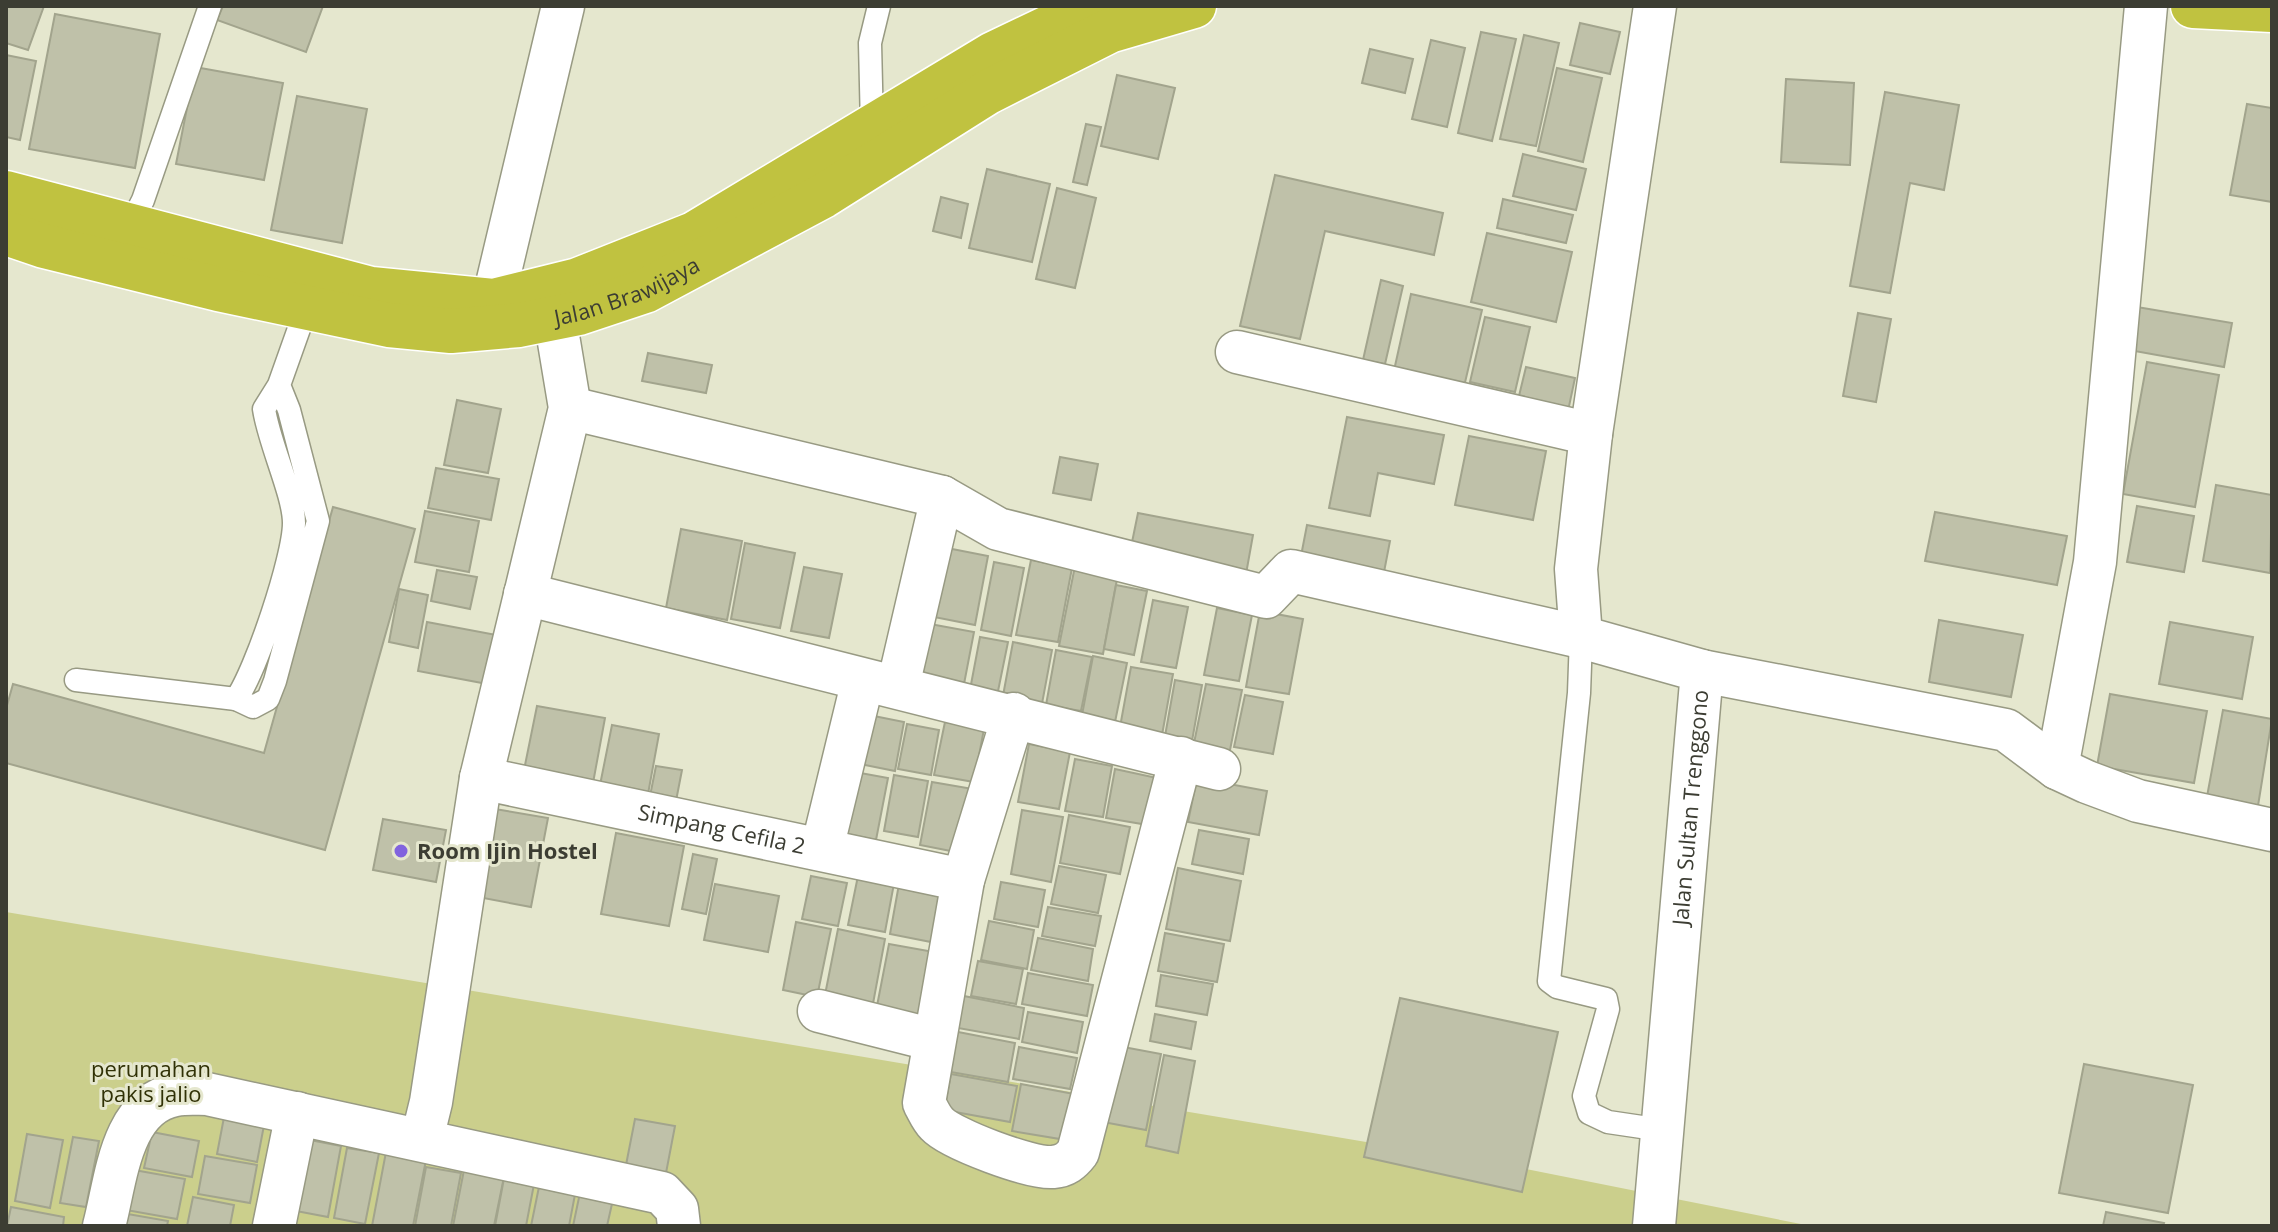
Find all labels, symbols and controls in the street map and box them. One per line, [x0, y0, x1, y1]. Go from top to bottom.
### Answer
street label: Jalan Brawijaya [549, 249, 704, 332]
street label: Jalan Sultan Trenggono [1664, 688, 1714, 929]
street label: Simpang Cefila 2 [636, 796, 808, 860]
place label: Room Ijin Hostel [417, 835, 598, 865]
marker: Room Ijin Hostel [392, 842, 410, 860]
park label: perumahan pakis jalio [91, 1053, 211, 1108]

